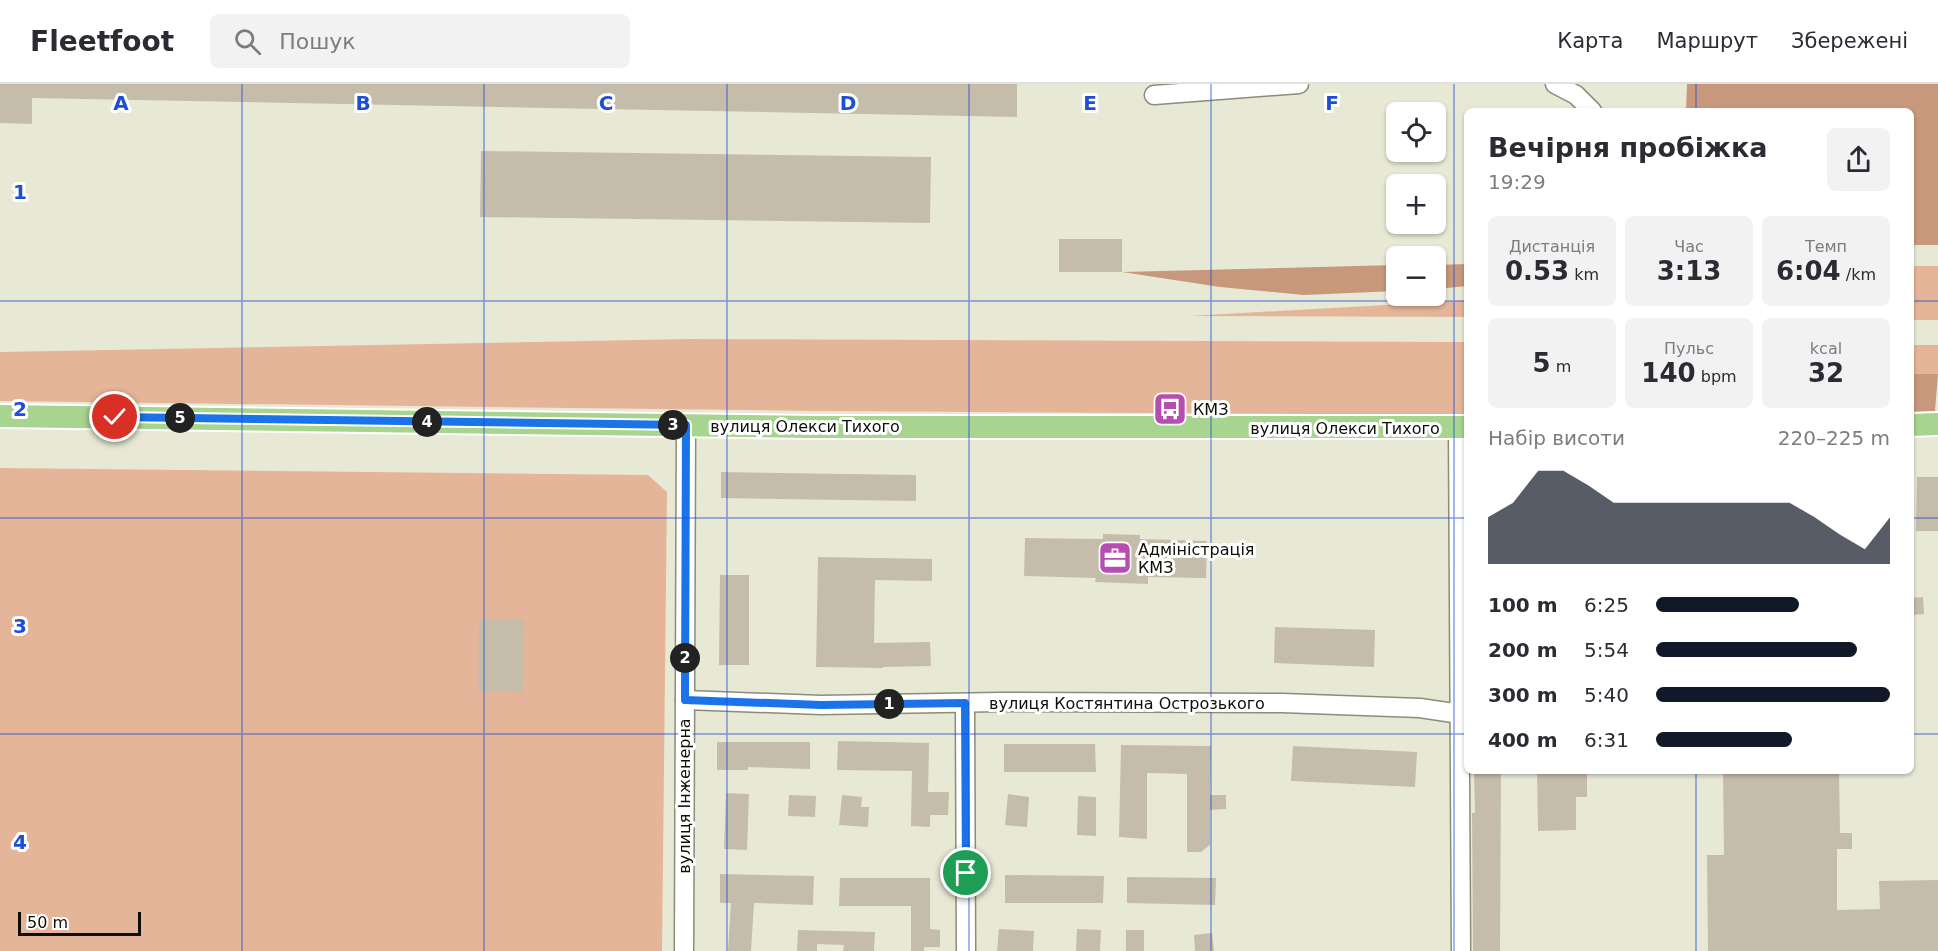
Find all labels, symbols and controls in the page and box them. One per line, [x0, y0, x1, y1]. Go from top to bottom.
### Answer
search box [210, 14, 630, 68]
text: Fleetfoot [30, 25, 174, 58]
icon: search [231, 25, 264, 58]
text: Пошук [279, 29, 356, 54]
text: Карта [1557, 29, 1623, 53]
text: Маршрут [1656, 29, 1758, 53]
text: Збережені [1791, 29, 1908, 53]
text: A [113, 91, 129, 115]
text: B [355, 91, 371, 115]
text: C [599, 91, 613, 115]
text: D [840, 91, 856, 115]
text: E [1083, 91, 1097, 115]
text: F [1325, 91, 1339, 115]
map controls [1386, 102, 1446, 306]
button: locate [1386, 102, 1446, 162]
button: share [1827, 128, 1890, 191]
text: Вечірня пробіжка [1488, 132, 1767, 163]
text: 19:29 [1488, 170, 1546, 194]
button: + [1386, 174, 1446, 234]
text: 1 [13, 180, 27, 204]
text: Дистанція [1509, 237, 1595, 256]
text: Час [1674, 237, 1704, 256]
text: Темп [1805, 237, 1847, 256]
button: − [1386, 246, 1446, 306]
text: 0.53 [1505, 256, 1569, 286]
text: 3:13 [1657, 256, 1721, 286]
text: 6:04 [1776, 256, 1841, 286]
text: km [1569, 265, 1599, 284]
text: /km [1841, 265, 1876, 284]
text: Пульс [1664, 339, 1714, 358]
text: kcal [1810, 339, 1842, 358]
text: 5 [1533, 348, 1551, 378]
text: m [1551, 357, 1571, 376]
text: 140 [1641, 358, 1696, 388]
text: 32 [1808, 358, 1844, 388]
text: bpm [1696, 367, 1737, 386]
pin [89, 391, 140, 442]
bus stop icon: КМЗ [1152, 391, 1188, 427]
text: 2 [13, 397, 27, 421]
icon: check [98, 400, 131, 433]
place label: КМЗ [1193, 400, 1228, 419]
pin: 5 [165, 403, 195, 433]
pin: 4 [412, 407, 442, 437]
text: 5 [174, 408, 186, 427]
pin: 3 [658, 410, 688, 440]
text: 4 [421, 412, 433, 431]
text: 3 [667, 415, 679, 434]
street label: вулиця Олекси Тихого [710, 417, 900, 436]
street label: вулиця Олекси Тихого [1250, 419, 1440, 438]
text: Набір висоти [1488, 426, 1625, 450]
text: 220–225 m [1778, 426, 1890, 450]
office icon: Адміністрація КМЗ [1097, 540, 1133, 576]
place label: Адміністрація КМЗ [1138, 540, 1254, 577]
text: 100 m [1488, 593, 1558, 617]
text: 6:25 [1584, 593, 1629, 617]
text: 3 [13, 614, 27, 638]
text: 200 m [1488, 638, 1558, 662]
text: 5:54 [1584, 638, 1629, 662]
pin: 2 [670, 643, 700, 673]
text: 2 [679, 648, 691, 667]
text: 300 m [1488, 683, 1558, 707]
text: 5:40 [1584, 683, 1629, 707]
pin: 1 [874, 689, 904, 719]
text: 1 [883, 694, 895, 713]
street label: вулиця Костянтина Острозького [989, 694, 1265, 713]
street label: вулиця Інженерна [675, 718, 694, 874]
text: 400 m [1488, 728, 1558, 752]
text: 6:31 [1584, 728, 1629, 752]
text: 4 [13, 830, 27, 854]
pin [940, 847, 991, 898]
icon: arrive [949, 856, 982, 889]
scale bar [18, 909, 141, 936]
text: 50 m [27, 913, 68, 932]

